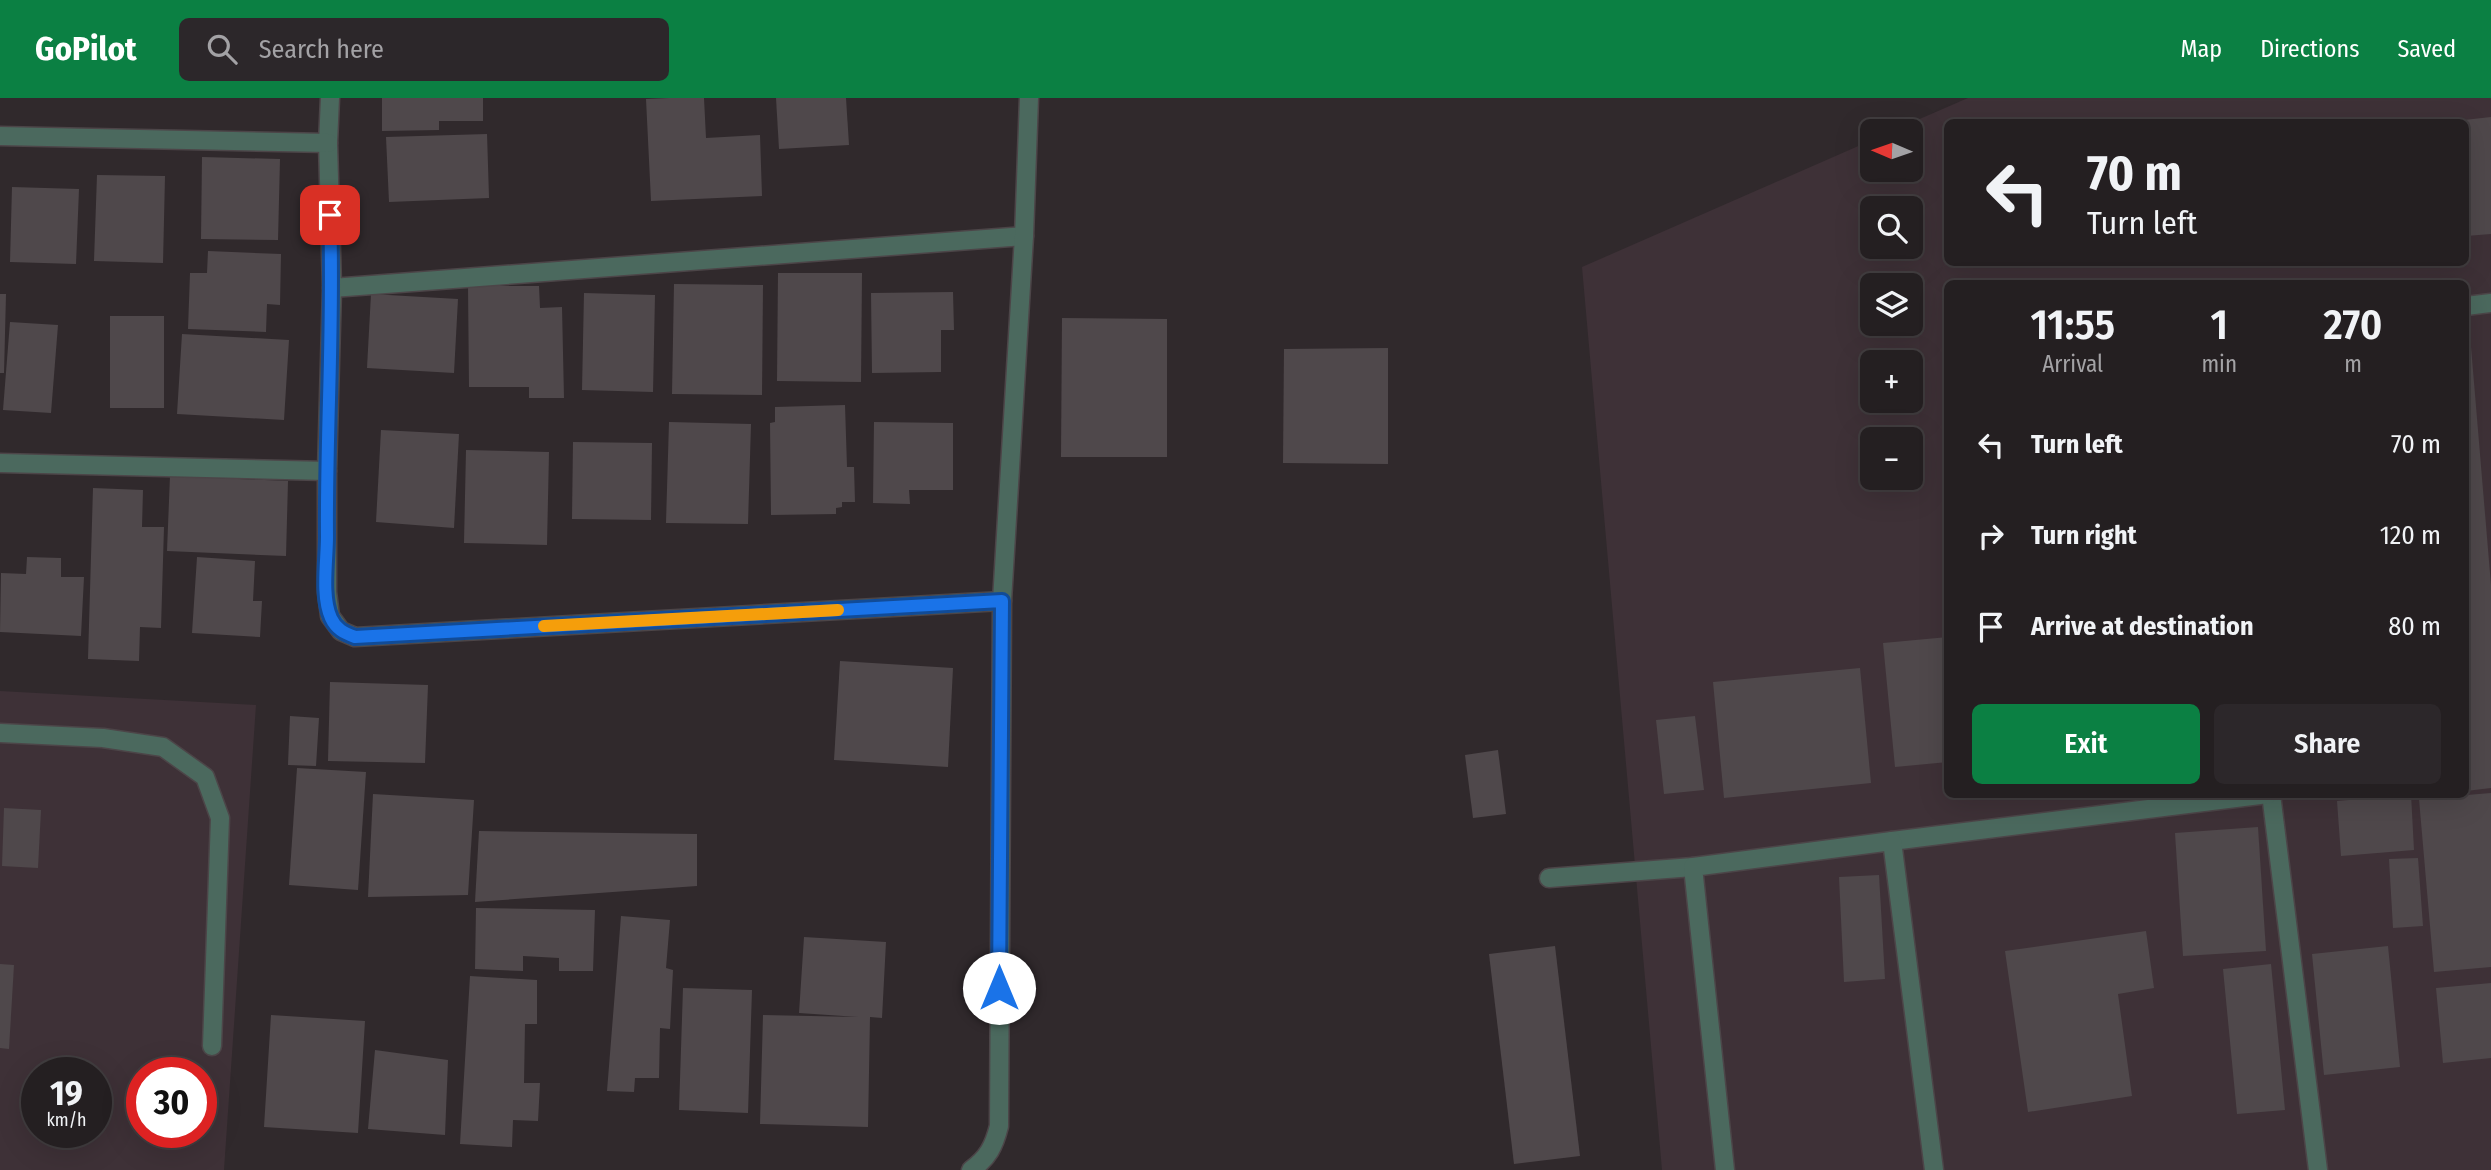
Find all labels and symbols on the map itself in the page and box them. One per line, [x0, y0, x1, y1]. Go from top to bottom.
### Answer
north arrow [1860, 119, 1923, 182]
pin [300, 185, 360, 245]
position arrow [962, 951, 1036, 1025]
speed limit sign: 30 [126, 1057, 217, 1148]

